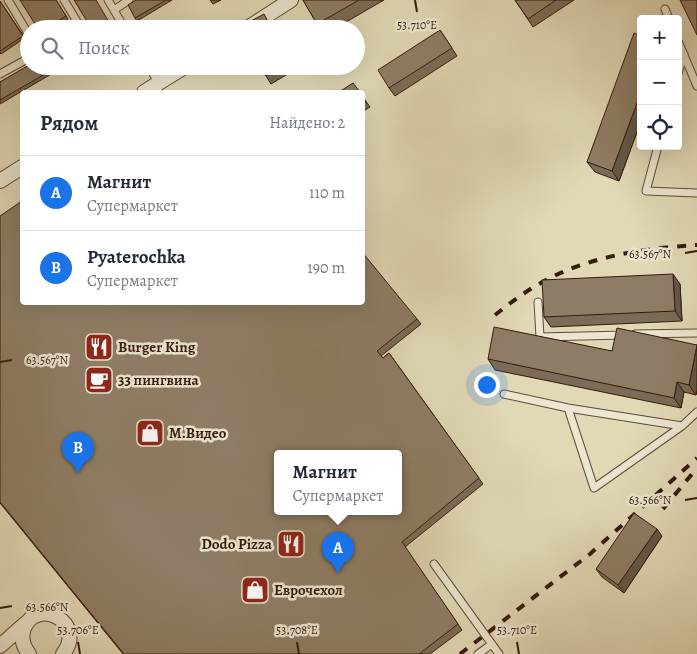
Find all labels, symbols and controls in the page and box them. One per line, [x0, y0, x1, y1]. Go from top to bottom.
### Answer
map controls [637, 15, 682, 150]
button: + [637, 15, 682, 60]
text: 53.710°E [397, 17, 437, 33]
search box [20, 20, 365, 75]
icon: search [38, 34, 66, 62]
text: Поиск [78, 35, 130, 61]
button: − [637, 60, 682, 105]
button: locate [637, 105, 682, 150]
text: Рядом [40, 109, 98, 137]
text: Найдено: 2 [269, 112, 345, 134]
text: Магнит [87, 169, 151, 195]
text: A [51, 182, 61, 204]
text: 110 m [309, 182, 345, 204]
text: Супермаркет [87, 195, 178, 217]
text: Pyaterochka [87, 244, 186, 270]
text: 63.567°N [629, 246, 671, 262]
text: B [51, 257, 61, 279]
text: 190 m [307, 257, 345, 279]
text: Супермаркет [87, 270, 178, 292]
restaurant icon: Burger King [84, 332, 114, 362]
place label: Burger King [118, 337, 196, 357]
text: 63.567°N [26, 352, 68, 368]
cafe icon: 33 пингвина [84, 365, 114, 395]
place label: 33 пингвина [118, 370, 200, 390]
your location [474, 372, 500, 398]
shop icon: М.Видео [135, 418, 165, 448]
place label: М.Видео [169, 423, 227, 443]
pin: B [62, 432, 94, 473]
popup [274, 450, 402, 515]
text: Магнит [293, 459, 357, 485]
text: Супермаркет [293, 485, 383, 507]
text: 63.566°N [629, 492, 672, 508]
restaurant icon: Dodo Pizza [276, 529, 306, 559]
pin: A [322, 532, 354, 573]
place label: Dodo Pizza [202, 534, 273, 554]
shop icon: Еврочехол [240, 575, 270, 605]
place label: Еврочехол [274, 580, 343, 600]
text: 63.566°N [26, 599, 69, 615]
text: 53.706°E [57, 622, 99, 638]
text: 53.708°E [276, 622, 318, 638]
text: 53.710°E [497, 622, 537, 638]

